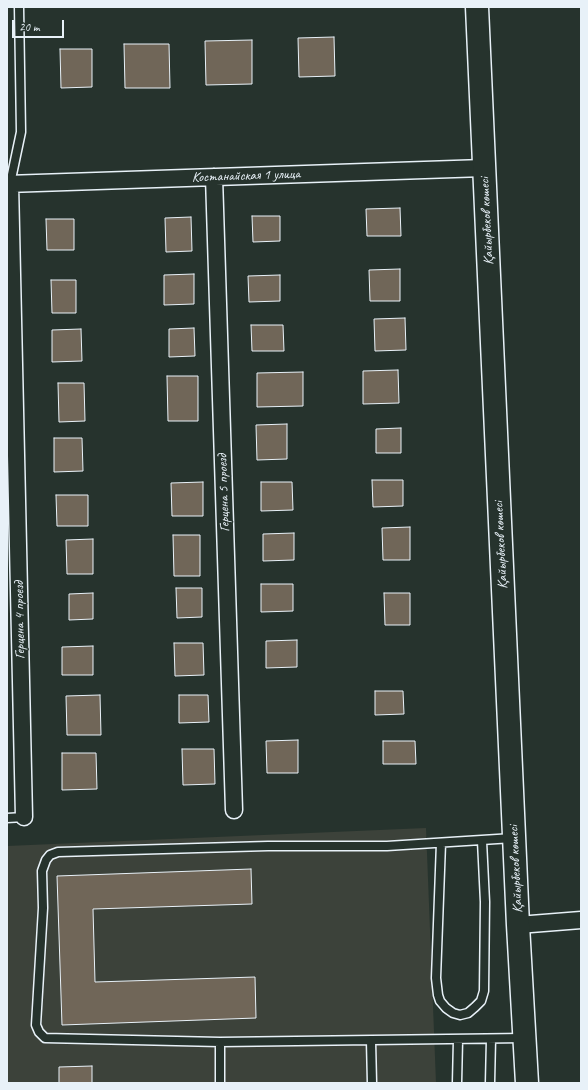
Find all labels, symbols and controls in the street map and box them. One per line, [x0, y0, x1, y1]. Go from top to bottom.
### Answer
scale bar [14, 12, 66, 38]
text: 20 m [19, 19, 39, 35]
street label: Костанайская 1 улица [192, 166, 300, 186]
street label: Қайырбеков көшесі [476, 177, 498, 265]
street label: Герцена 5 проезд [214, 454, 234, 532]
street label: Қайырбеков көшесі [490, 501, 512, 589]
street label: Герцена 4 проезд [11, 581, 29, 659]
street label: Қайырбеков көшесі [505, 825, 527, 913]

